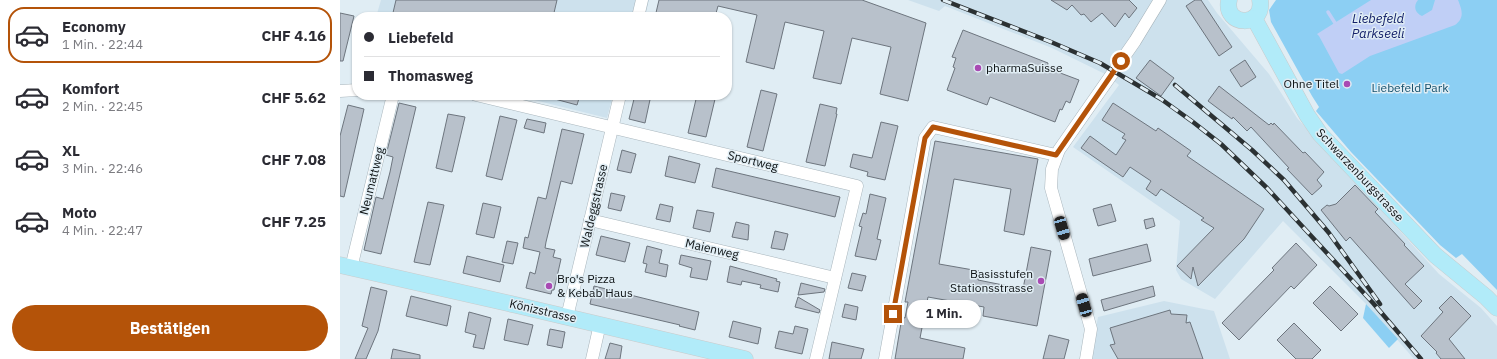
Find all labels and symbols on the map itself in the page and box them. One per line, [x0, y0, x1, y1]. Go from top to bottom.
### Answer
water label: Liebefeld Parkseeli [1352, 10, 1405, 42]
route start [1112, 52, 1130, 70]
place label: pharmaSuisse [986, 60, 1063, 75]
marker: pharmaSuisse [973, 63, 983, 73]
place label: Ohne Titel [1284, 76, 1339, 91]
marker: Ohne Titel [1342, 79, 1352, 89]
park label: Liebefeld Park [1372, 80, 1449, 95]
street label: Schwarzenburgstrasse [1313, 125, 1408, 225]
street label: Neumattweg [356, 145, 387, 216]
street label: Sportweg [726, 147, 781, 174]
street label: Waldeggstrasse [577, 162, 611, 249]
car [1053, 215, 1071, 241]
street label: Maienweg [684, 235, 741, 262]
place label: Basisstufen Stationsstrasse [950, 266, 1033, 295]
place label: Bro's Pizza & Kebab Haus [557, 271, 633, 300]
marker: Basisstufen Stationsstrasse [1036, 276, 1046, 286]
marker: Bro's Pizza & Kebab Haus [544, 281, 554, 291]
car [1075, 292, 1093, 318]
street label: Könizstrasse [508, 296, 578, 326]
callout: 1 Min. [907, 300, 981, 328]
route end [884, 305, 902, 323]

